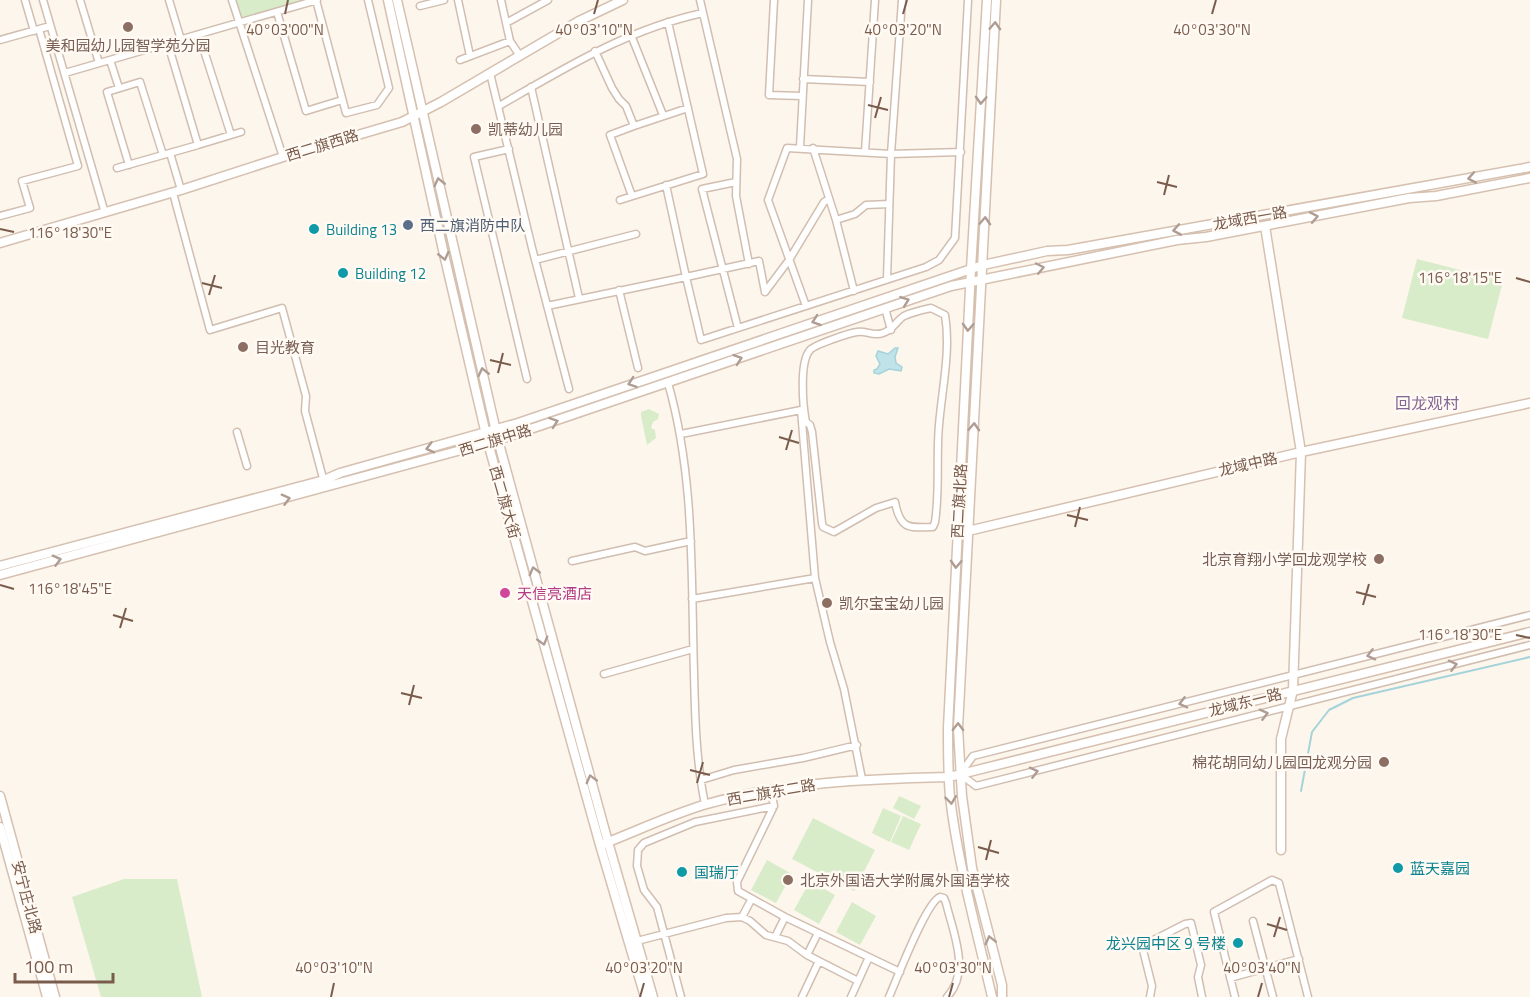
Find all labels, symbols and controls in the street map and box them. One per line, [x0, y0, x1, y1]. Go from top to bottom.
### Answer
text: 40°03'00"N [246, 18, 324, 41]
text: 40°03'10"N [555, 18, 633, 41]
text: 40°03'20"N [864, 18, 942, 41]
text: 40°03'30"N [1173, 18, 1251, 41]
marker: 美和园幼儿园智学苑分园 [121, 20, 135, 34]
one-way arrow [988, 22, 1001, 31]
place label: 美和园幼儿园智学苑分园 [45, 34, 211, 57]
one-way arrow [975, 96, 988, 105]
place label: 凯蒂幼儿园 [488, 118, 563, 141]
marker: 凯蒂幼儿园 [469, 122, 483, 136]
street label: 西二旗西路 [283, 123, 361, 167]
one-way arrow [1468, 171, 1478, 184]
one-way arrow [433, 178, 446, 188]
street label: 龙域西一路 [1211, 200, 1289, 236]
one-way arrow [1309, 211, 1319, 224]
place label: 西二旗消防中队 [420, 214, 525, 237]
one-way arrow [979, 217, 992, 226]
place label: Building 13 [326, 218, 397, 241]
marker: 西二旗消防中队 [401, 218, 415, 232]
text: 116°18'30"E [28, 221, 112, 244]
marker: Building 13 [307, 222, 321, 236]
one-way arrow [1172, 223, 1182, 236]
one-way arrow [437, 251, 450, 261]
place label: Building 12 [355, 262, 426, 285]
one-way arrow [1034, 262, 1044, 275]
marker: Building 12 [336, 266, 350, 280]
text: 116°18'15"E [1418, 266, 1502, 289]
one-way arrow [899, 296, 910, 309]
one-way arrow [811, 314, 822, 326]
one-way arrow [962, 323, 975, 332]
place label: 目光教育 [255, 336, 315, 359]
marker: 目光教育 [236, 340, 250, 354]
one-way arrow [732, 354, 743, 366]
one-way arrow [477, 368, 490, 378]
one-way arrow [627, 376, 637, 389]
district label: 回龙观村 [1395, 391, 1459, 415]
one-way arrow [548, 417, 559, 429]
street label: 西二旗中路 [456, 418, 534, 462]
one-way arrow [967, 423, 980, 432]
one-way arrow [425, 441, 435, 453]
street label: 龙域中路 [1216, 446, 1280, 482]
street label: 西二旗大街 [484, 463, 526, 541]
street label: 西二旗北路 [946, 463, 972, 539]
one-way arrow [280, 494, 290, 506]
place label: 北京育翔小学回龙观学校 [1202, 548, 1367, 571]
marker: 北京育翔小学回龙观学校 [1372, 552, 1386, 566]
one-way arrow [51, 555, 61, 567]
one-way arrow [950, 559, 963, 568]
one-way arrow [529, 566, 541, 577]
text: 116°18'45"E [28, 577, 112, 600]
place label: 天信亮酒店 [517, 582, 592, 605]
marker: 天信亮酒店 [498, 586, 512, 600]
place label: 凯尔宝宝幼儿园 [839, 592, 944, 615]
marker: 凯尔宝宝幼儿园 [820, 596, 834, 610]
text: 116°18'30"E [1418, 623, 1502, 646]
one-way arrow [536, 636, 549, 646]
one-way arrow [1367, 647, 1377, 660]
one-way arrow [1447, 659, 1457, 672]
street label: 龙域东一路 [1206, 682, 1284, 722]
one-way arrow [1178, 696, 1188, 709]
one-way arrow [1259, 709, 1269, 722]
one-way arrow [952, 722, 964, 731]
place label: 棉花胡同幼儿园回龙观分园 [1192, 751, 1372, 774]
marker: 棉花胡同幼儿园回龙观分园 [1377, 755, 1391, 769]
one-way arrow [1029, 766, 1039, 779]
street label: 西二旗东二路 [725, 773, 817, 811]
one-way arrow [586, 774, 598, 785]
one-way arrow [944, 796, 957, 805]
place label: 蓝天嘉园 [1410, 857, 1470, 880]
street label: 安宁庄北路 [6, 858, 48, 936]
place label: 国瑞厅 [694, 861, 739, 884]
marker: 蓝天嘉园 [1391, 861, 1405, 875]
marker: 国瑞厅 [675, 865, 689, 879]
place label: 北京外国语大学附属外国语学校 [800, 869, 1010, 892]
marker: 北京外国语大学附属外国语学校 [781, 873, 795, 887]
place label: 龙兴园中区 9 号楼 [1106, 932, 1226, 955]
one-way arrow [985, 935, 998, 945]
marker: 龙兴园中区 9 号楼 [1231, 936, 1245, 950]
scale bar [15, 946, 112, 984]
text: 100 m [24, 953, 73, 980]
text: 40°03'10"N [295, 956, 373, 979]
text: 40°03'20"N [605, 956, 683, 979]
text: 40°03'30"N [914, 956, 992, 979]
text: 40°03'40"N [1223, 956, 1301, 979]

